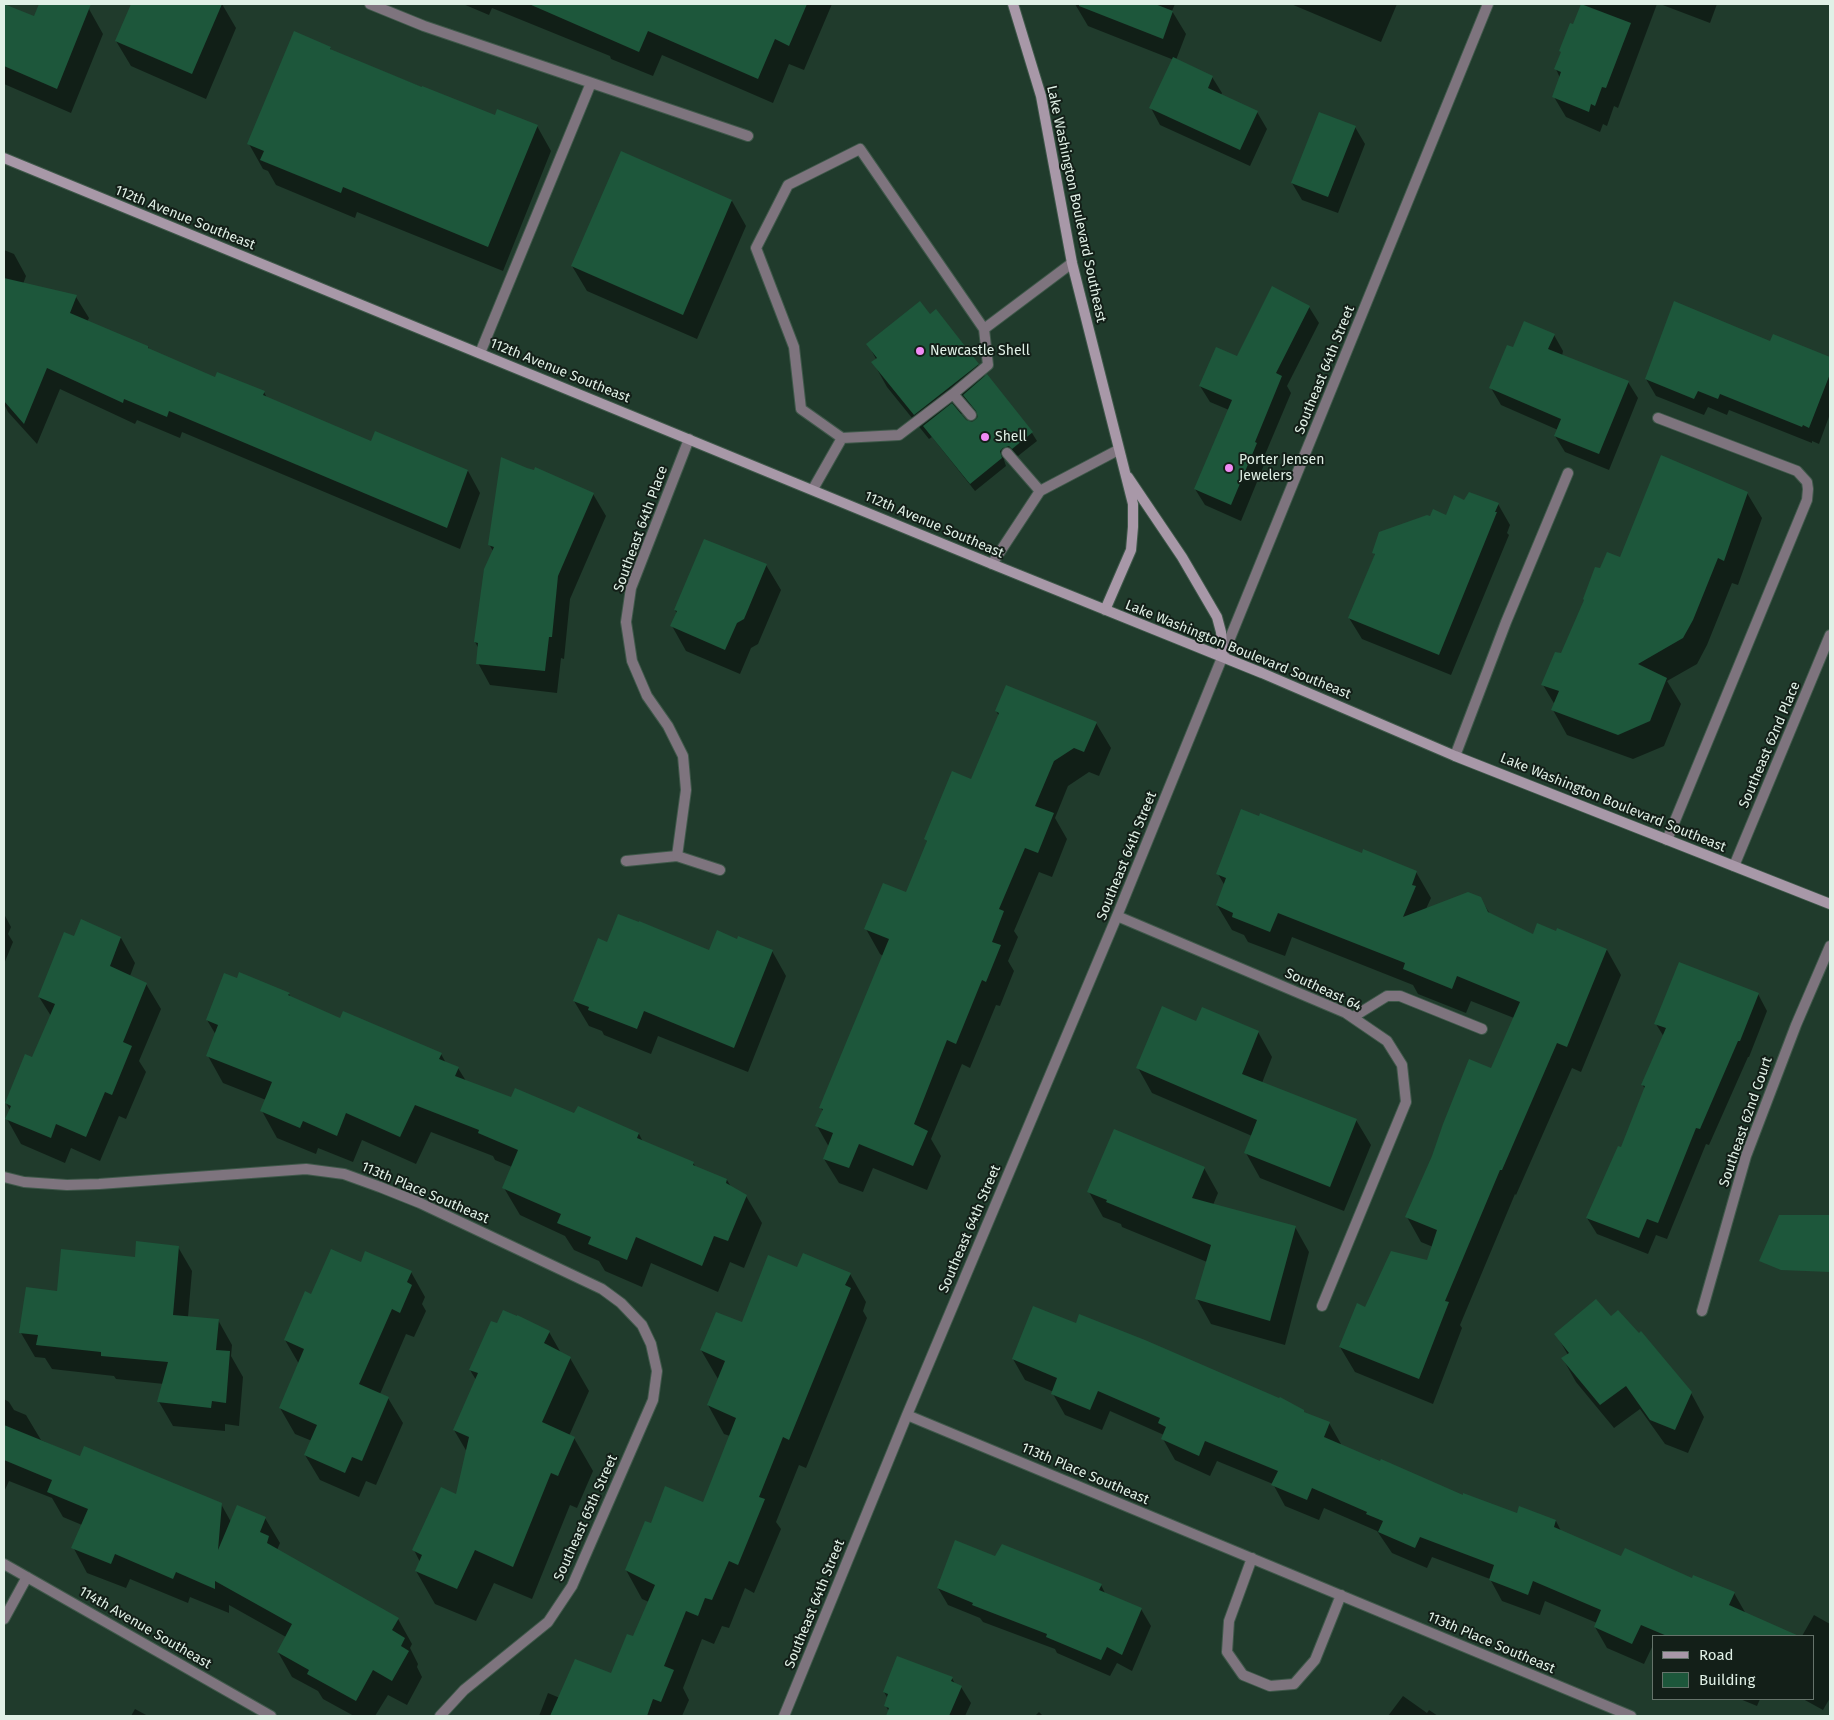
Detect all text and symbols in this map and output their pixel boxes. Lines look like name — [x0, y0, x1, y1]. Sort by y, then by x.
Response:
street label: Lake Washington Boulevard Southeast — [1043, 84, 1109, 324]
street label: 112th Avenue Southeast — [112, 182, 258, 254]
street label: Southeast 64th Street — [1291, 303, 1359, 437]
street label: 112th Avenue Southeast — [487, 335, 633, 407]
place label: Newcastle Shell — [930, 343, 1030, 359]
marker: Newcastle Shell — [914, 345, 926, 357]
place label: Shell — [995, 429, 1027, 445]
marker: Shell — [979, 431, 991, 443]
place label: Porter Jensen Jewelers — [1239, 452, 1324, 484]
marker: Porter Jensen Jewelers — [1223, 462, 1235, 474]
street label: Southeast 64th Place — [610, 464, 672, 594]
street label: 112th Avenue Southeast — [862, 488, 1006, 562]
street label: Lake Washington Boulevard Southeast — [1123, 597, 1353, 703]
street label: Southeast 62nd Place — [1736, 679, 1804, 811]
street label: Lake Washington Boulevard Southeast — [1498, 750, 1728, 856]
street label: Southeast 64th Street — [1093, 789, 1161, 923]
street label: Southeast 64 — [1282, 965, 1364, 1015]
street label: Southeast 62nd Court — [1716, 1055, 1776, 1189]
street label: 113th Place Southeast — [359, 1158, 491, 1228]
street label: Southeast 64th Street — [935, 1163, 1005, 1295]
street label: 113th Place Southeast — [1019, 1439, 1151, 1509]
street label: Southeast 65th Street — [551, 1452, 621, 1584]
street label: Southeast 64th Street — [781, 1537, 849, 1671]
street label: 114th Avenue Southeast — [76, 1583, 214, 1673]
street label: 113th Place Southeast — [1425, 1608, 1557, 1678]
legend — [1652, 1635, 1814, 1700]
text: Road — [1699, 1646, 1734, 1664]
text: Building — [1699, 1671, 1755, 1689]

